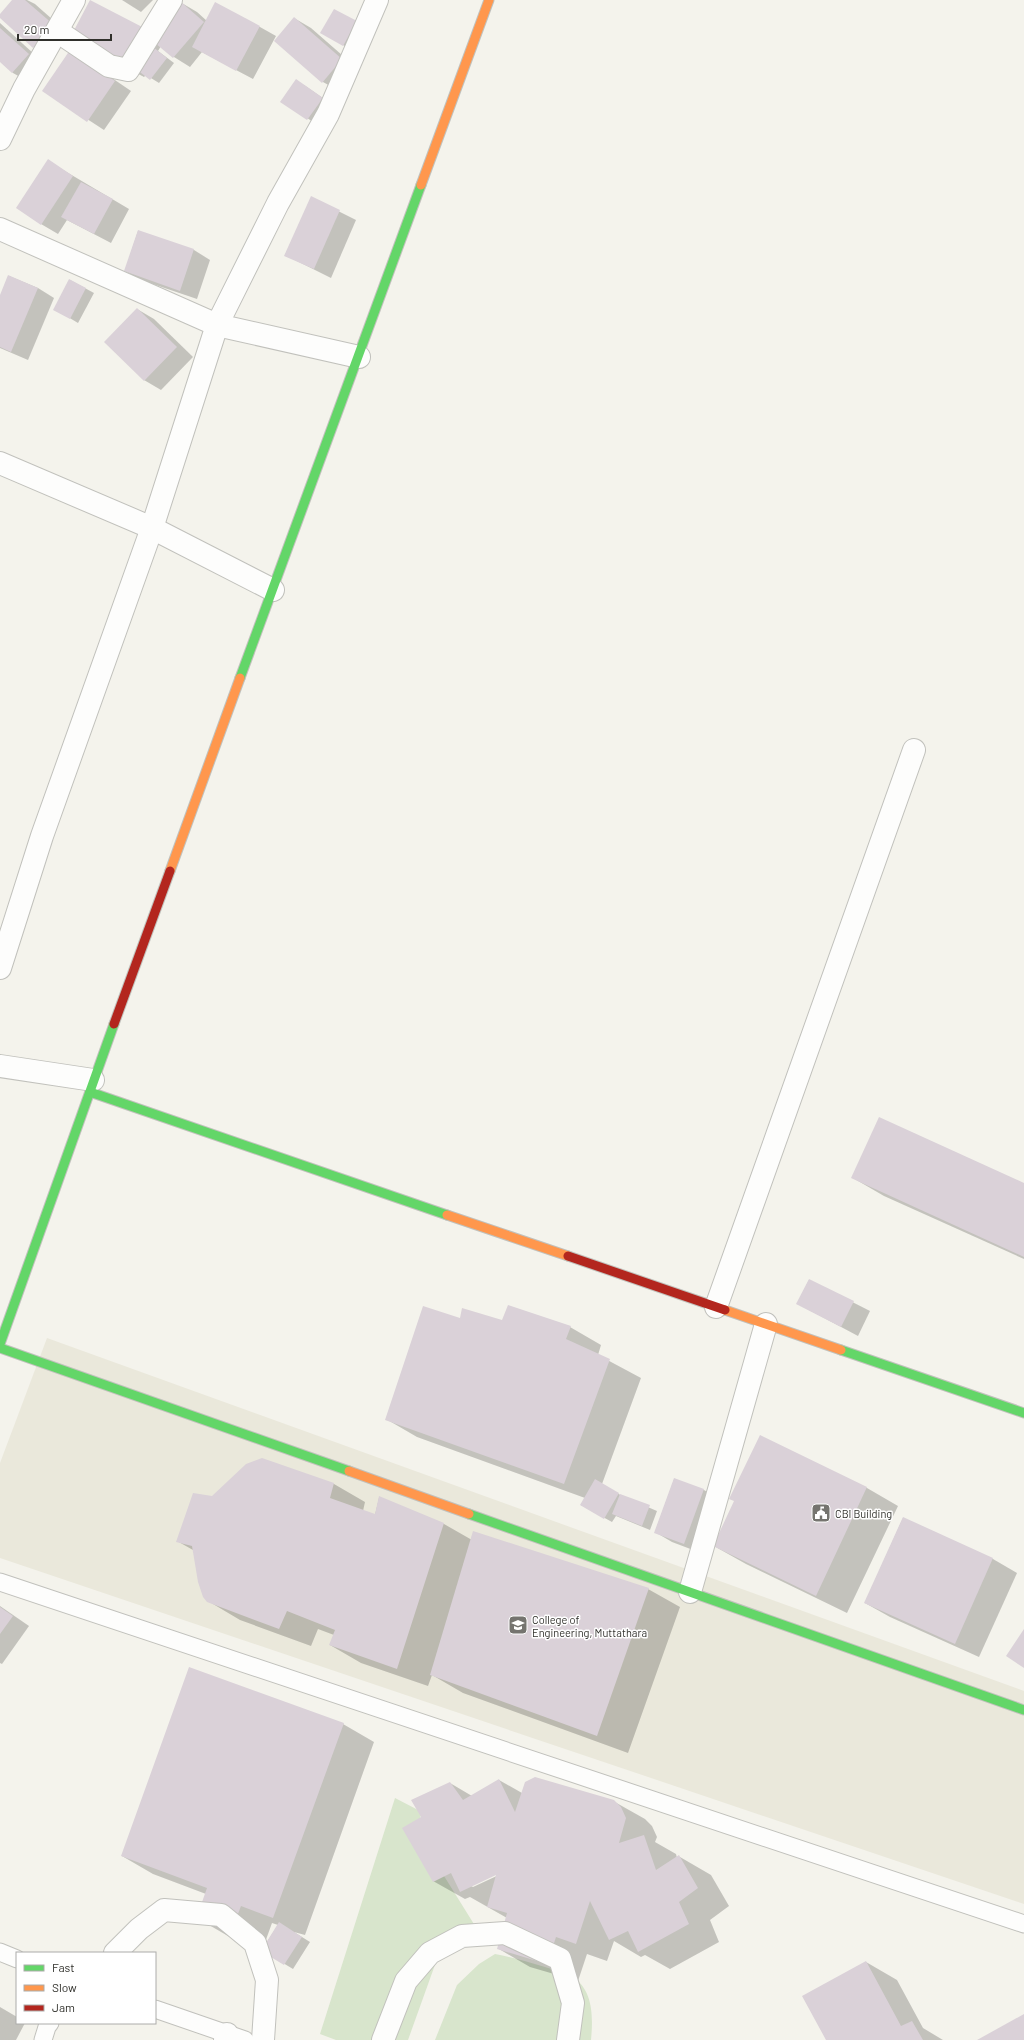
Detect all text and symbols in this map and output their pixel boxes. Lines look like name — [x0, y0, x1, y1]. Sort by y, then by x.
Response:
scale bar — [18, 16, 111, 42]
text: 20 m — [24, 22, 50, 36]
public building icon: CBI Building — [810, 1502, 832, 1524]
place label: CBI Building — [835, 1507, 892, 1520]
place label: College of Engineering, Muttathara — [532, 1613, 647, 1639]
school or university icon: College of Engineering, Muttathara — [507, 1614, 529, 1636]
legend — [16, 1952, 156, 2024]
text: Fast — [52, 1960, 75, 1974]
text: Slow — [52, 1980, 77, 1994]
text: Jam — [52, 2000, 75, 2014]

